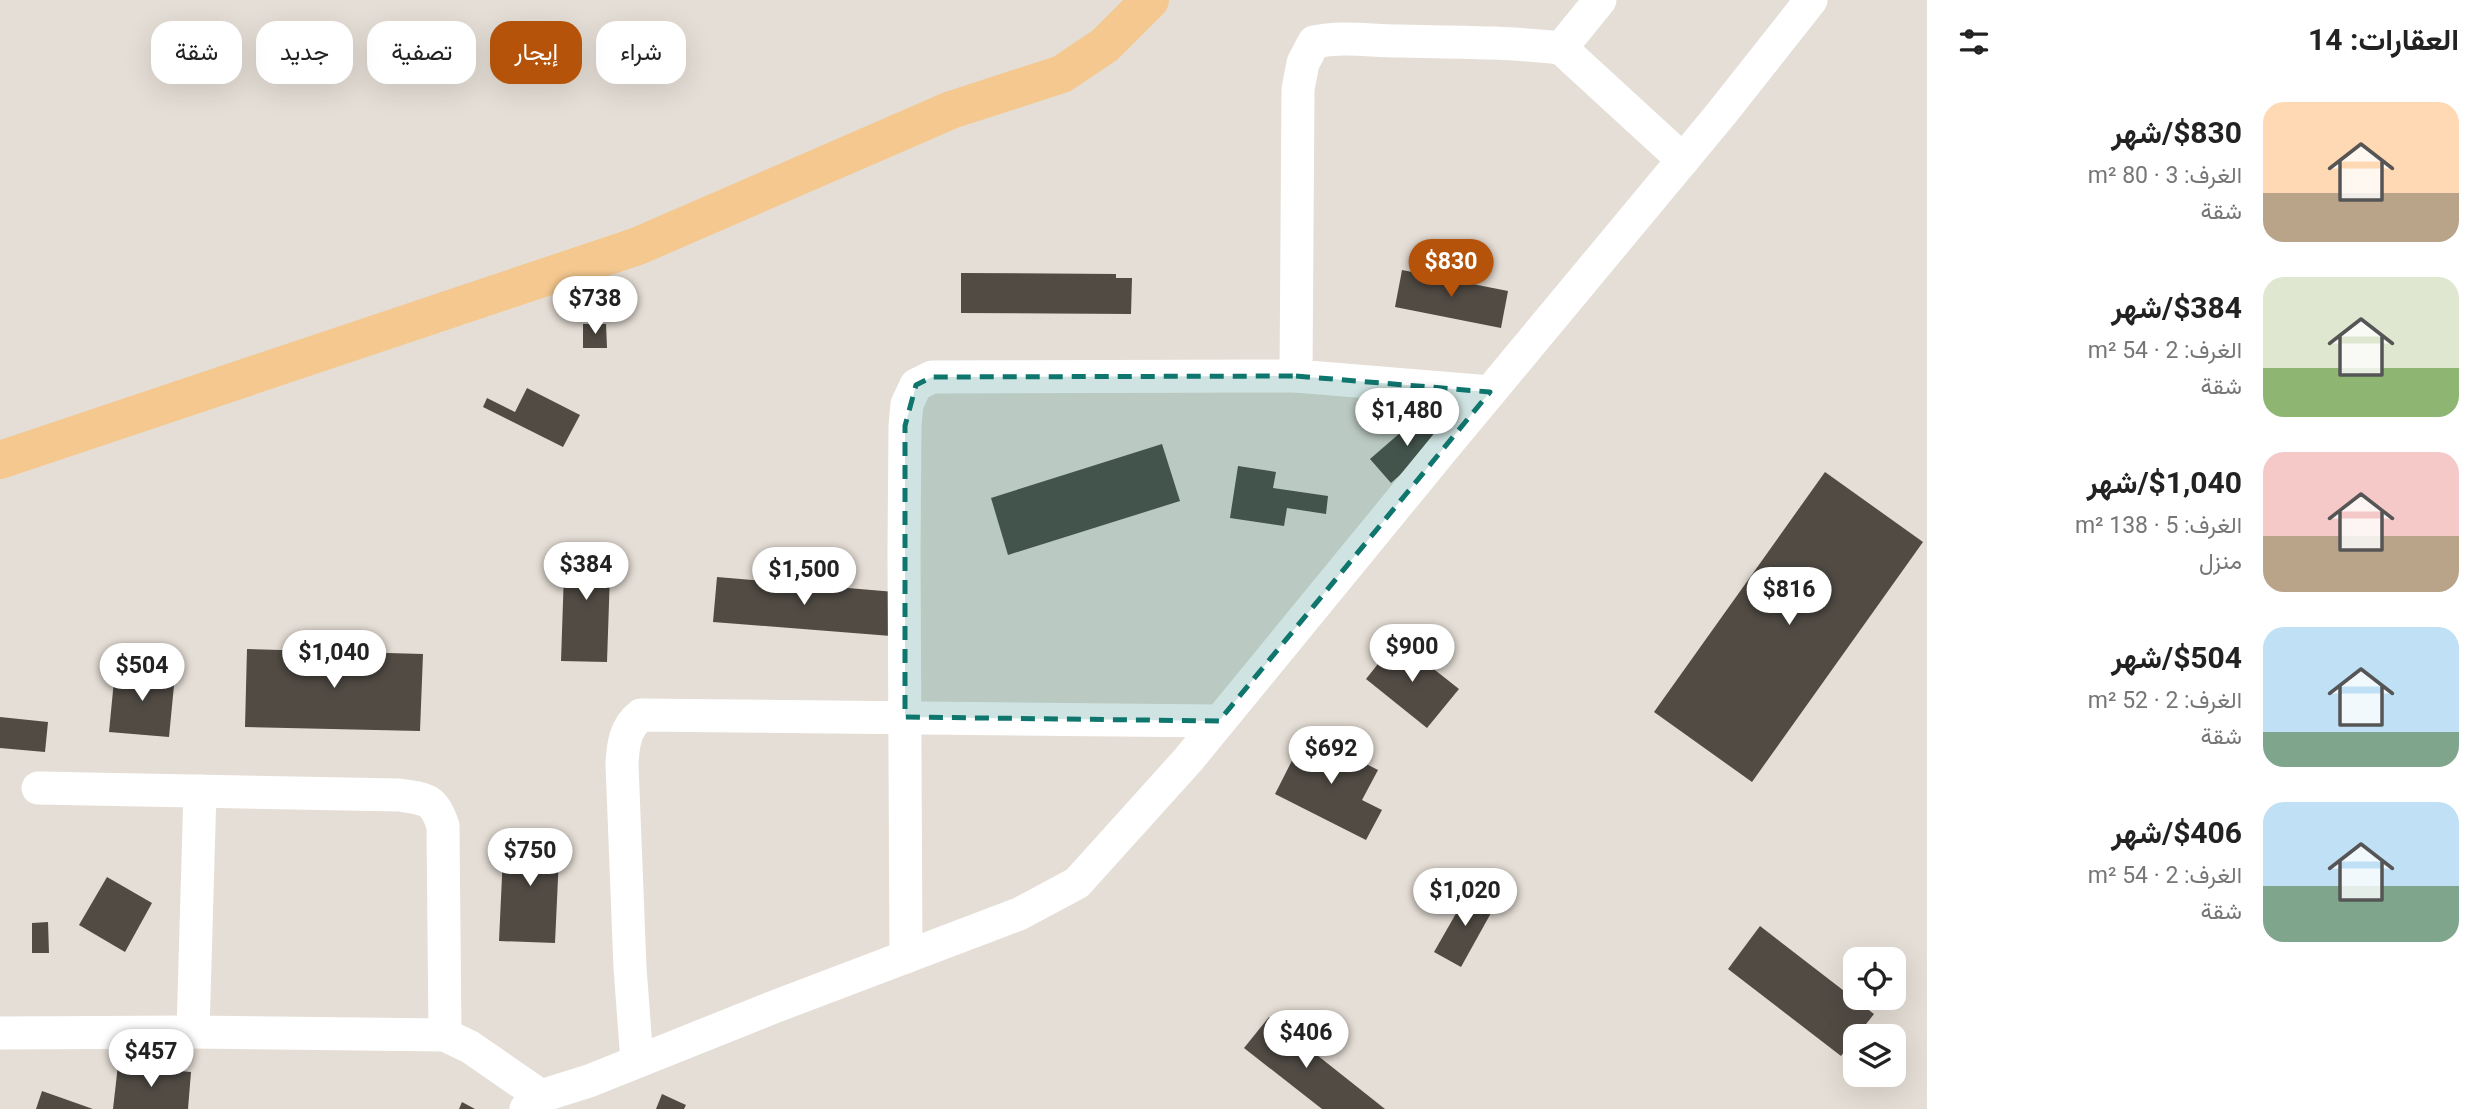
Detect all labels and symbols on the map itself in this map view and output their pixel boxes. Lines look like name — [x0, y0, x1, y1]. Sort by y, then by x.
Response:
pin: $830 — [1410, 240, 1492, 299]
pin: $738 — [554, 276, 636, 336]
pin: $1,480 — [1350, 388, 1464, 448]
pin: $384 — [545, 542, 627, 602]
pin: $1,500 — [747, 548, 861, 607]
pin: $816 — [1748, 568, 1830, 627]
pin: $900 — [1371, 624, 1453, 684]
pin: $1,040 — [277, 630, 391, 690]
pin: $504 — [101, 644, 183, 703]
pin: $692 — [1290, 726, 1372, 786]
pin: $750 — [489, 828, 571, 888]
pin: $1,020 — [1408, 869, 1522, 928]
pin: $406 — [1265, 1010, 1347, 1070]
pin: $457 — [110, 1030, 192, 1089]

